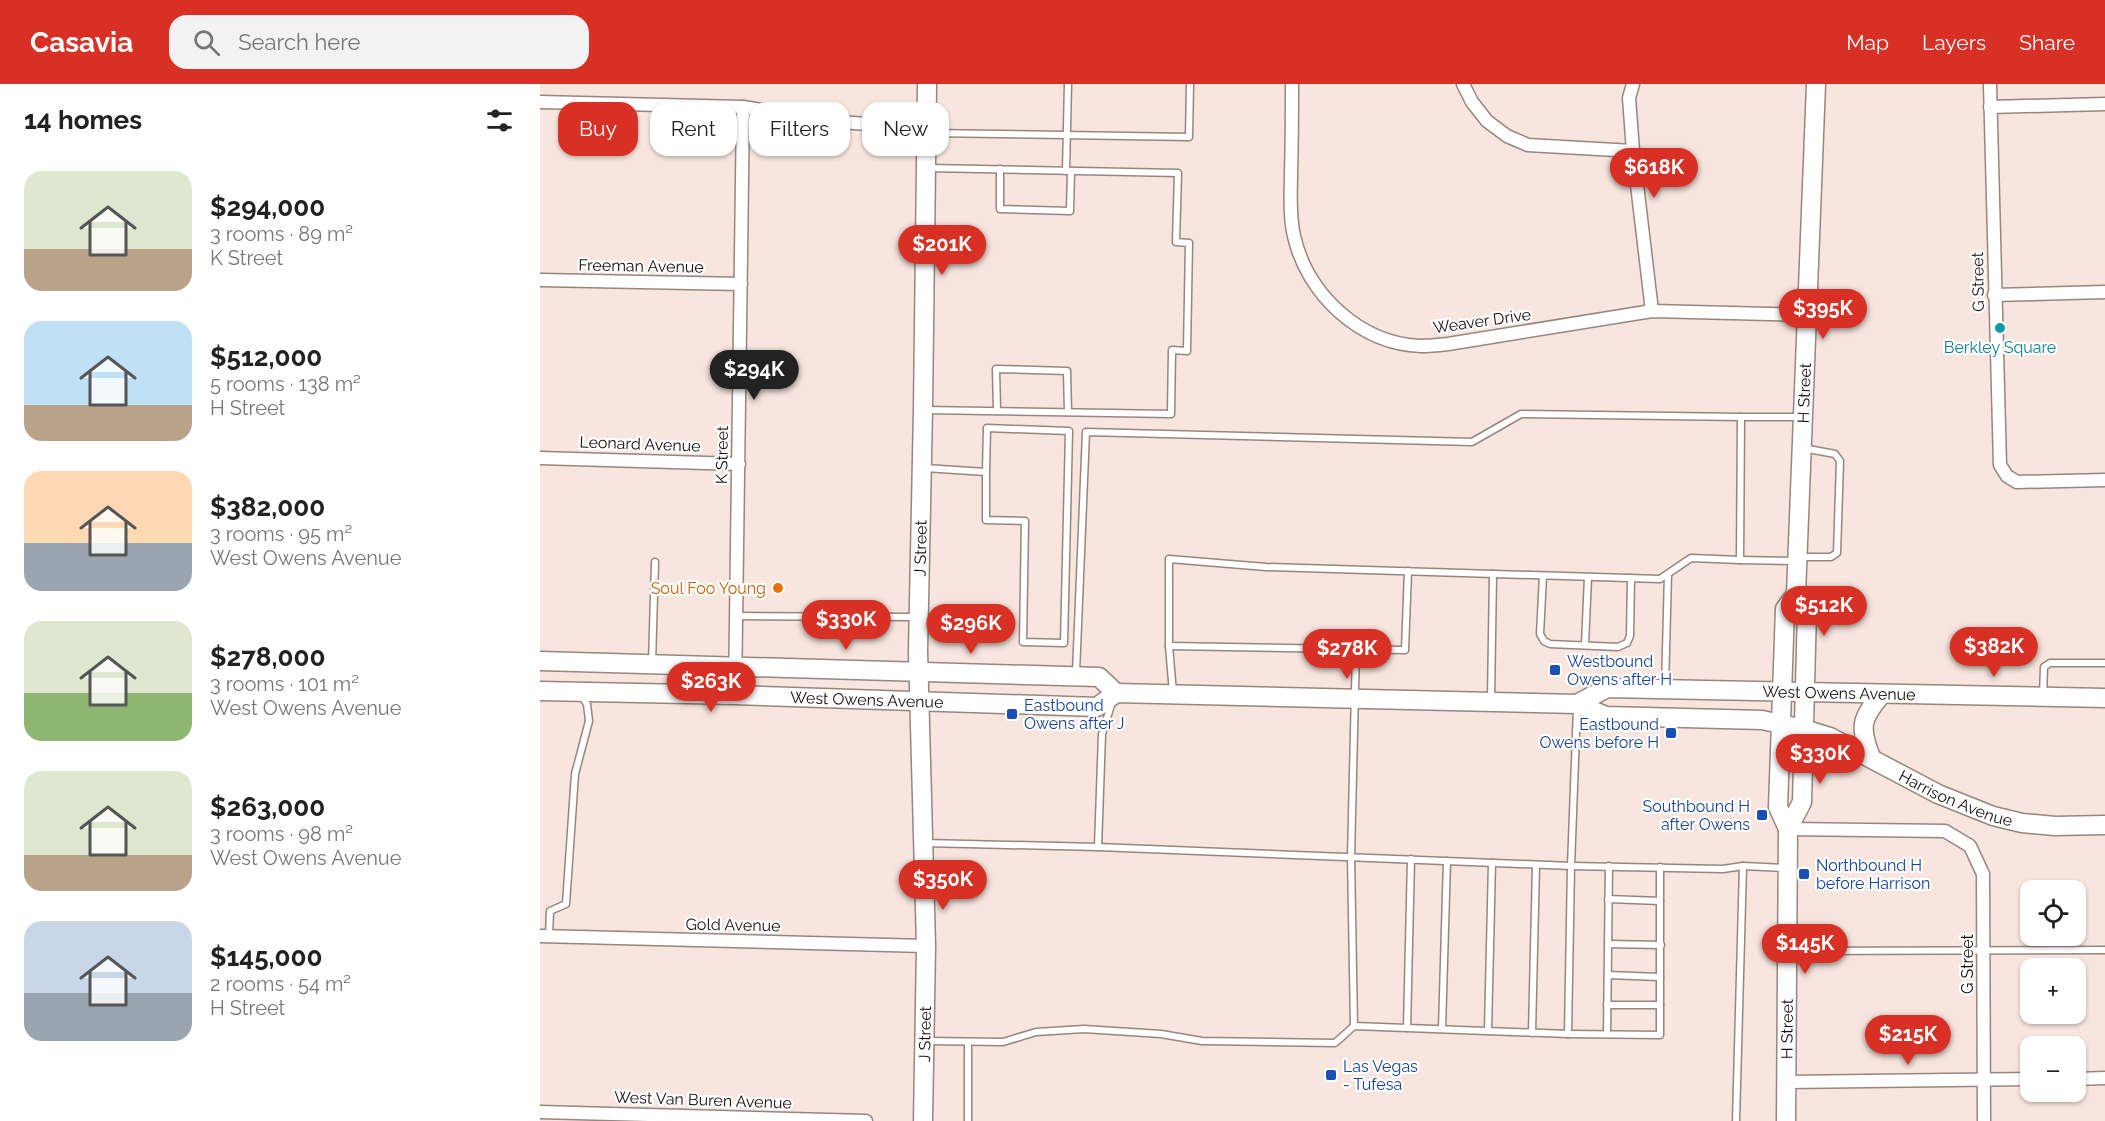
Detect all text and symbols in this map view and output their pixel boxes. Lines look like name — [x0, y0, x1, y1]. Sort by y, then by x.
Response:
search box — [169, 15, 589, 69]
text: Casavia — [30, 26, 133, 59]
icon: search — [190, 26, 223, 59]
text: Search here — [238, 29, 360, 55]
text: Map — [1846, 30, 1889, 55]
text: Layers — [1922, 30, 1986, 55]
text: Share — [2019, 30, 2075, 55]
chip: Buy — [558, 102, 638, 156]
chip: Rent — [650, 102, 737, 156]
chip: Filters — [749, 102, 850, 156]
chip: New — [862, 102, 949, 156]
icon: filters — [483, 104, 516, 137]
text: 14 homes — [24, 105, 142, 135]
pin: $618K — [1612, 148, 1696, 199]
text: $618K — [1624, 155, 1684, 179]
text: $294,000 — [210, 192, 325, 222]
icon: home — [72, 195, 144, 267]
text: 3 rooms · 89 m² — [210, 222, 353, 246]
pin: $201K — [900, 225, 984, 276]
text: $201K — [912, 232, 972, 256]
text: K Street — [210, 246, 283, 270]
street label: G Street — [1968, 251, 1988, 312]
street label: Freeman Avenue — [578, 255, 704, 277]
pin: $395K — [1781, 289, 1865, 340]
text: $395K — [1793, 296, 1853, 320]
street label: Weaver Drive — [1432, 305, 1532, 337]
marker: Berkley Square — [1993, 321, 2007, 335]
place label: Berkley Square — [1944, 338, 2056, 357]
text: $512,000 — [210, 342, 322, 372]
icon: home — [72, 345, 144, 417]
pin: $294K — [712, 350, 796, 401]
text: $294K — [724, 357, 784, 381]
street label: H Street — [1793, 362, 1815, 424]
text: 5 rooms · 138 m² — [210, 372, 361, 396]
text: H Street — [210, 396, 285, 420]
street label: K Street — [712, 425, 732, 484]
street label: Leonard Avenue — [579, 432, 701, 456]
text: $382,000 — [210, 492, 325, 522]
icon: home — [72, 495, 144, 567]
street label: J Street — [910, 519, 930, 576]
text: 3 rooms · 95 m² — [210, 522, 352, 546]
text: West Owens Avenue — [210, 546, 401, 570]
place label: Soul Foo Young — [651, 579, 766, 598]
marker: Soul Foo Young — [771, 581, 785, 595]
pin: $512K — [1782, 586, 1866, 637]
text: $512K — [1795, 593, 1853, 617]
pin: $330K — [804, 600, 888, 651]
pin: $296K — [929, 604, 1013, 655]
text: $330K — [816, 607, 876, 631]
text: $296K — [940, 611, 1002, 635]
pin: $382K — [1952, 627, 2036, 678]
pin: $278K — [1305, 629, 1389, 680]
text: $382K — [1964, 634, 2024, 658]
text: $278K — [1317, 636, 1377, 660]
text: $278,000 — [210, 642, 325, 672]
icon: home — [72, 645, 144, 717]
place label: Westbound Owens after H — [1567, 652, 1672, 689]
pin: $263K — [669, 662, 753, 713]
marker: Westbound Owens after H — [1548, 663, 1562, 677]
text: $263K — [681, 669, 741, 693]
text: 3 rooms · 101 m² — [210, 672, 359, 696]
street label: West Owens Avenue — [1762, 682, 1916, 704]
street label: West Owens Avenue — [790, 687, 944, 711]
text: West Owens Avenue — [210, 696, 401, 720]
place label: Eastbound Owens after J — [1024, 696, 1124, 733]
marker: Eastbound Owens after J — [1005, 707, 1019, 721]
place label: Eastbound Owens before H — [1539, 715, 1659, 752]
marker: Eastbound Owens before H — [1664, 726, 1678, 740]
pin: $330K — [1778, 734, 1862, 785]
text: $330K — [1790, 741, 1850, 765]
street label: Harrison Avenue — [1896, 766, 2015, 830]
text: $263,000 — [210, 792, 325, 822]
icon: home — [72, 795, 144, 867]
place label: Southbound H after Owens — [1643, 797, 1750, 834]
marker: Southbound H after Owens — [1755, 808, 1769, 822]
text: 3 rooms · 98 m² — [210, 822, 353, 846]
text: West Owens Avenue — [210, 846, 401, 870]
place label: Northbound H before Harrison — [1816, 856, 1930, 893]
pin: $350K — [901, 860, 985, 911]
text: $350K — [913, 867, 973, 891]
marker: Northbound H before Harrison — [1797, 867, 1811, 881]
map controls — [2020, 880, 2086, 1102]
button: locate — [2020, 880, 2086, 946]
street label: Gold Avenue — [685, 915, 781, 935]
pin: $145K — [1763, 924, 1847, 975]
text: $145K — [1776, 931, 1834, 955]
street label: G Street — [1958, 933, 1977, 994]
text: $145,000 — [210, 942, 323, 972]
icon: home — [72, 945, 144, 1017]
button: + — [2020, 958, 2086, 1024]
text: 2 rooms · 54 m² — [210, 972, 351, 996]
text: H Street — [210, 996, 285, 1020]
street label: H Street — [1777, 998, 1796, 1059]
street label: J Street — [915, 1005, 934, 1062]
pin: $215K — [1866, 1015, 1950, 1066]
text: $215K — [1879, 1022, 1937, 1046]
button: − — [2020, 1036, 2086, 1102]
place label: Las Vegas - Tufesa — [1343, 1057, 1418, 1094]
marker: Las Vegas - Tufesa — [1324, 1068, 1338, 1082]
street label: West Van Buren Avenue — [614, 1087, 792, 1113]

